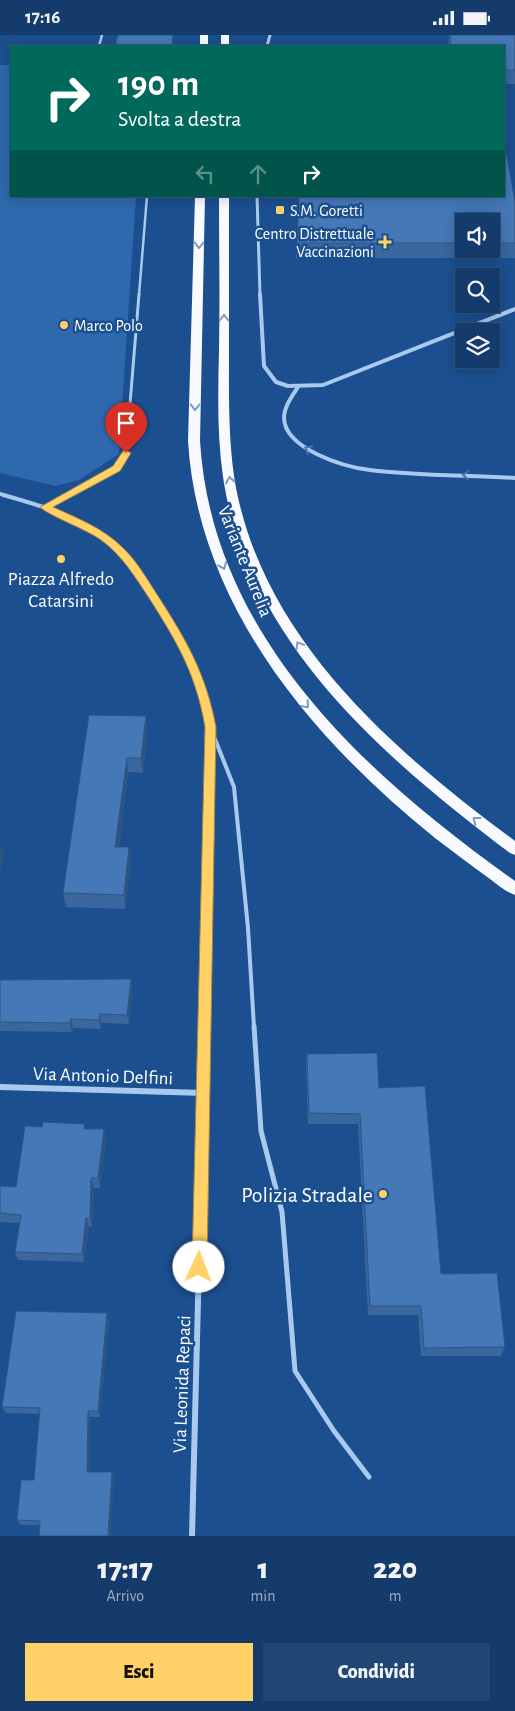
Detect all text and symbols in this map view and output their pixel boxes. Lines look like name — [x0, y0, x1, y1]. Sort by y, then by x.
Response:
text: 17:16 — [25, 8, 60, 27]
icon: right — [35, 65, 100, 130]
text: 190 m — [118, 67, 199, 102]
text: Svolta a destra — [118, 108, 242, 130]
icon: left — [191, 160, 219, 188]
icon: ahead — [244, 160, 272, 188]
icon: right — [297, 160, 325, 188]
place label: S.M. Goretti — [290, 203, 363, 219]
marker: S.M. Goretti — [274, 204, 286, 216]
map controls — [455, 213, 500, 368]
button: sound — [455, 213, 500, 258]
place label: Centro Distrettuale Vaccinazioni — [255, 226, 374, 260]
marker: Centro Distrettuale Vaccinazioni — [378, 235, 392, 249]
one-way arrow — [193, 241, 204, 249]
button: search — [455, 268, 500, 313]
one-way arrow — [219, 313, 229, 321]
place label: Marco Polo — [74, 318, 143, 334]
marker: Marco Polo — [58, 319, 70, 331]
button: layers — [455, 323, 500, 368]
pin — [105, 402, 147, 453]
one-way arrow — [189, 404, 200, 412]
icon: arrive — [112, 409, 140, 437]
one-way arrow — [304, 445, 313, 455]
one-way arrow — [462, 470, 470, 481]
one-way arrow — [225, 475, 235, 484]
street label: Variante Aurelia — [214, 503, 276, 620]
marker: Piazza Alfredo Catarsini — [55, 553, 67, 565]
one-way arrow — [217, 561, 227, 570]
place label: Piazza Alfredo Catarsini — [8, 570, 114, 611]
one-way arrow — [295, 641, 305, 650]
one-way arrow — [300, 699, 309, 708]
one-way arrow — [472, 817, 481, 826]
street label: Via Antonio Delfini — [33, 1065, 173, 1088]
place label: Polizia Stradale — [241, 1184, 373, 1206]
marker: Polizia Stradale — [377, 1188, 389, 1200]
position arrow — [172, 1240, 224, 1292]
street label: Via Leonida Repaci — [171, 1315, 194, 1453]
text: 17:17 — [98, 1554, 153, 1584]
text: 1 — [257, 1554, 269, 1584]
text: 220 — [373, 1554, 417, 1584]
text: Arrivo — [106, 1588, 144, 1604]
text: min — [251, 1588, 275, 1604]
text: m — [389, 1588, 402, 1604]
button: Esci — [25, 1643, 253, 1701]
button: Condividi — [263, 1643, 490, 1701]

